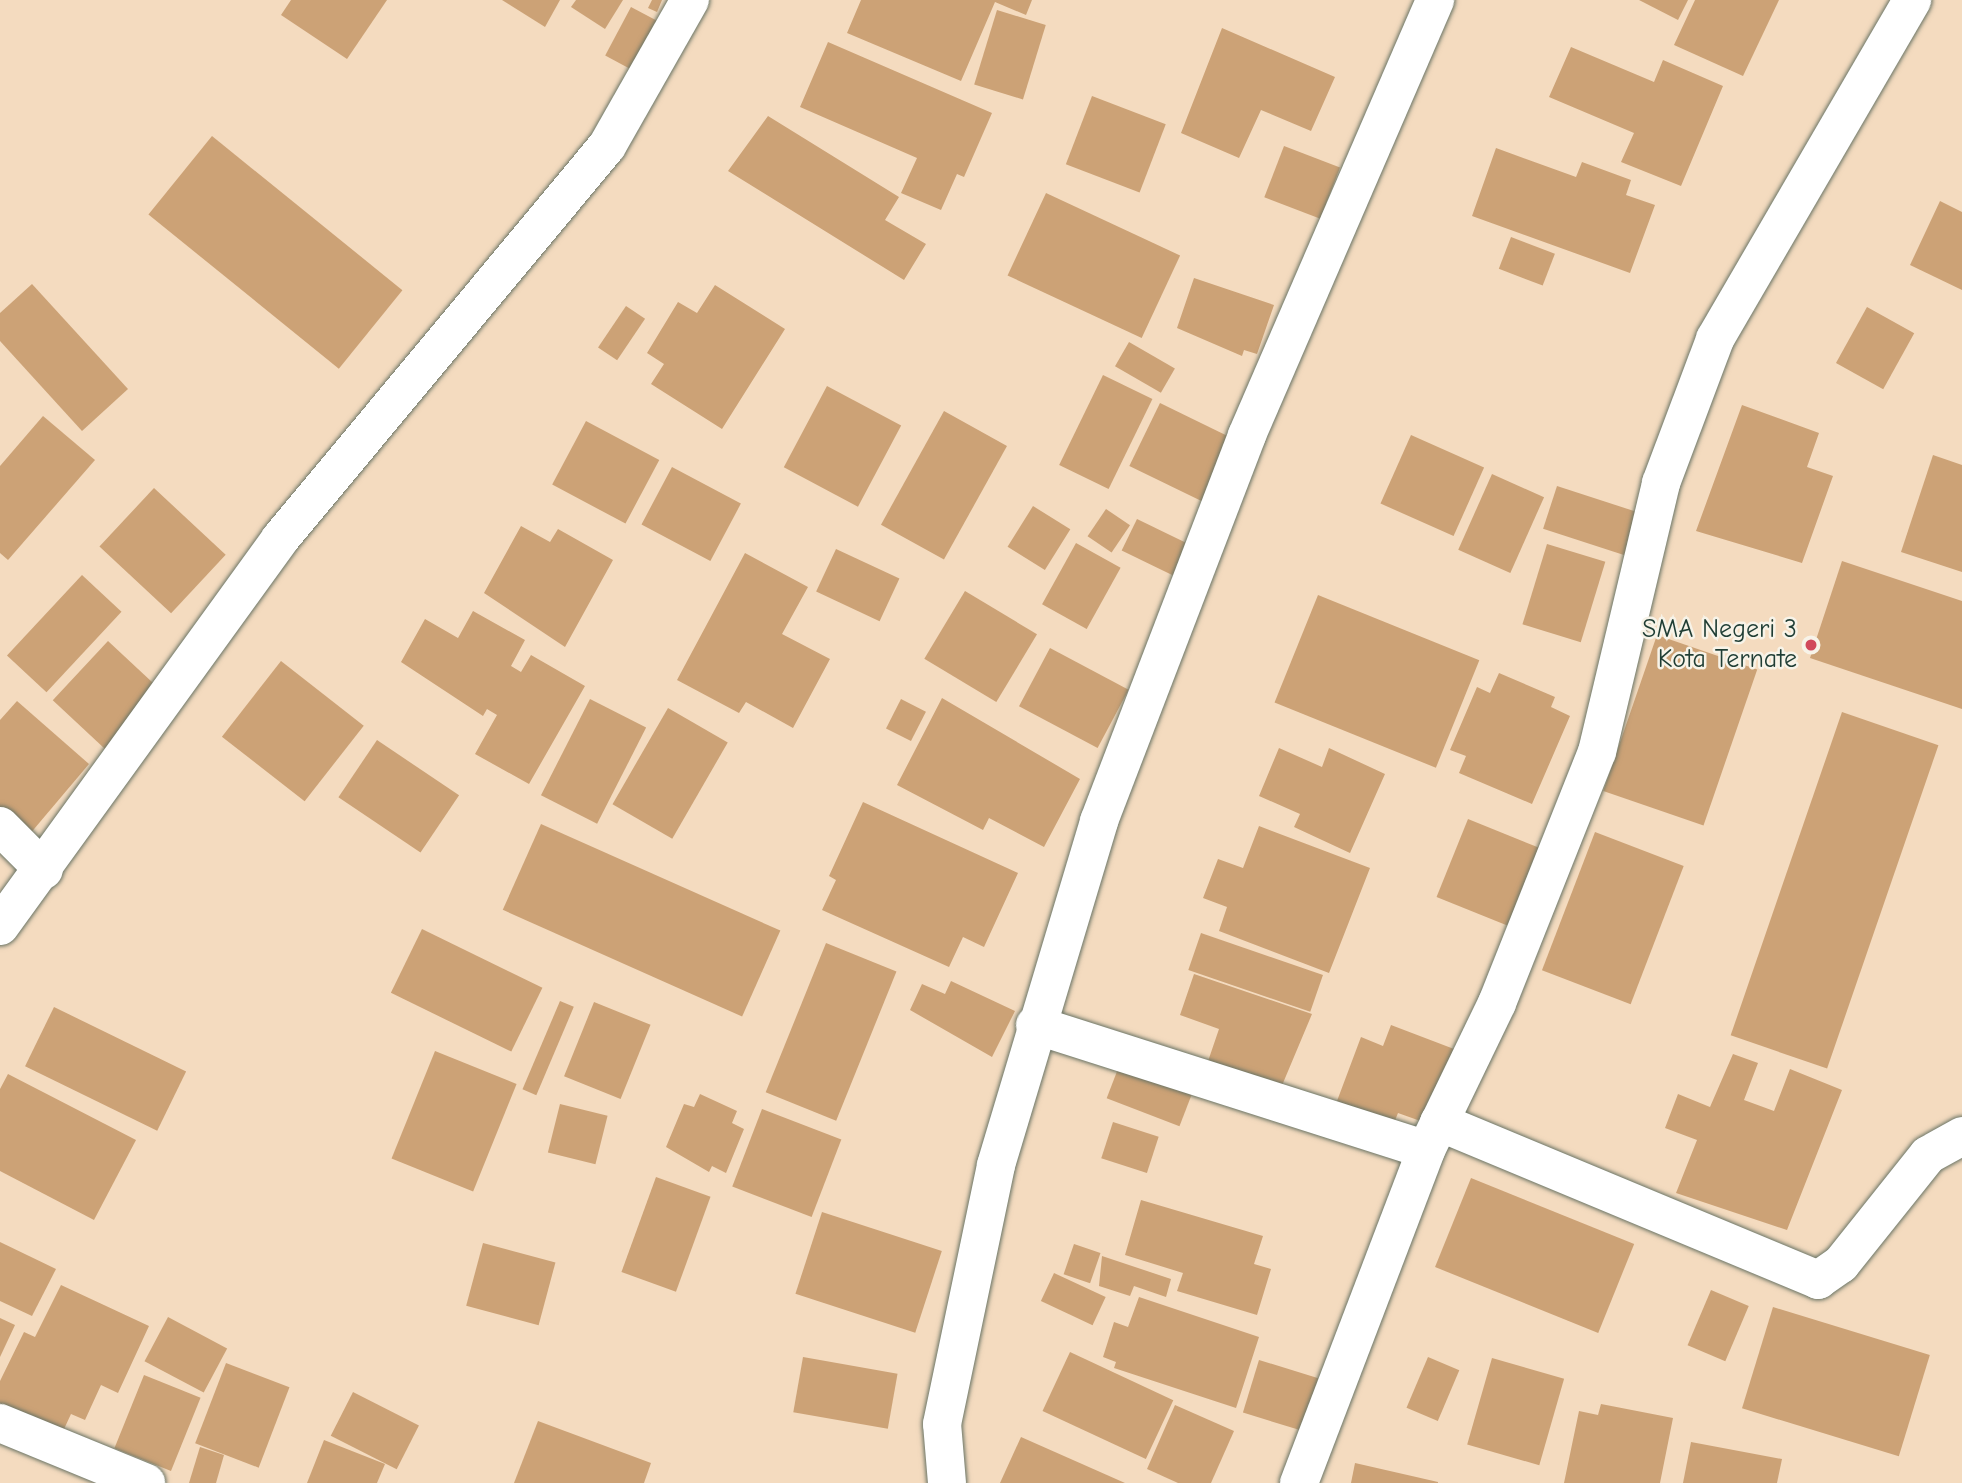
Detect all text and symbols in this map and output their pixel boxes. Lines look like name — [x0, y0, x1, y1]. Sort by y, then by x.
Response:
place label: SMA Negeri 3 Kota Ternate — [1642, 614, 1797, 676]
marker: SMA Negeri 3 Kota Ternate — [1803, 637, 1819, 653]

